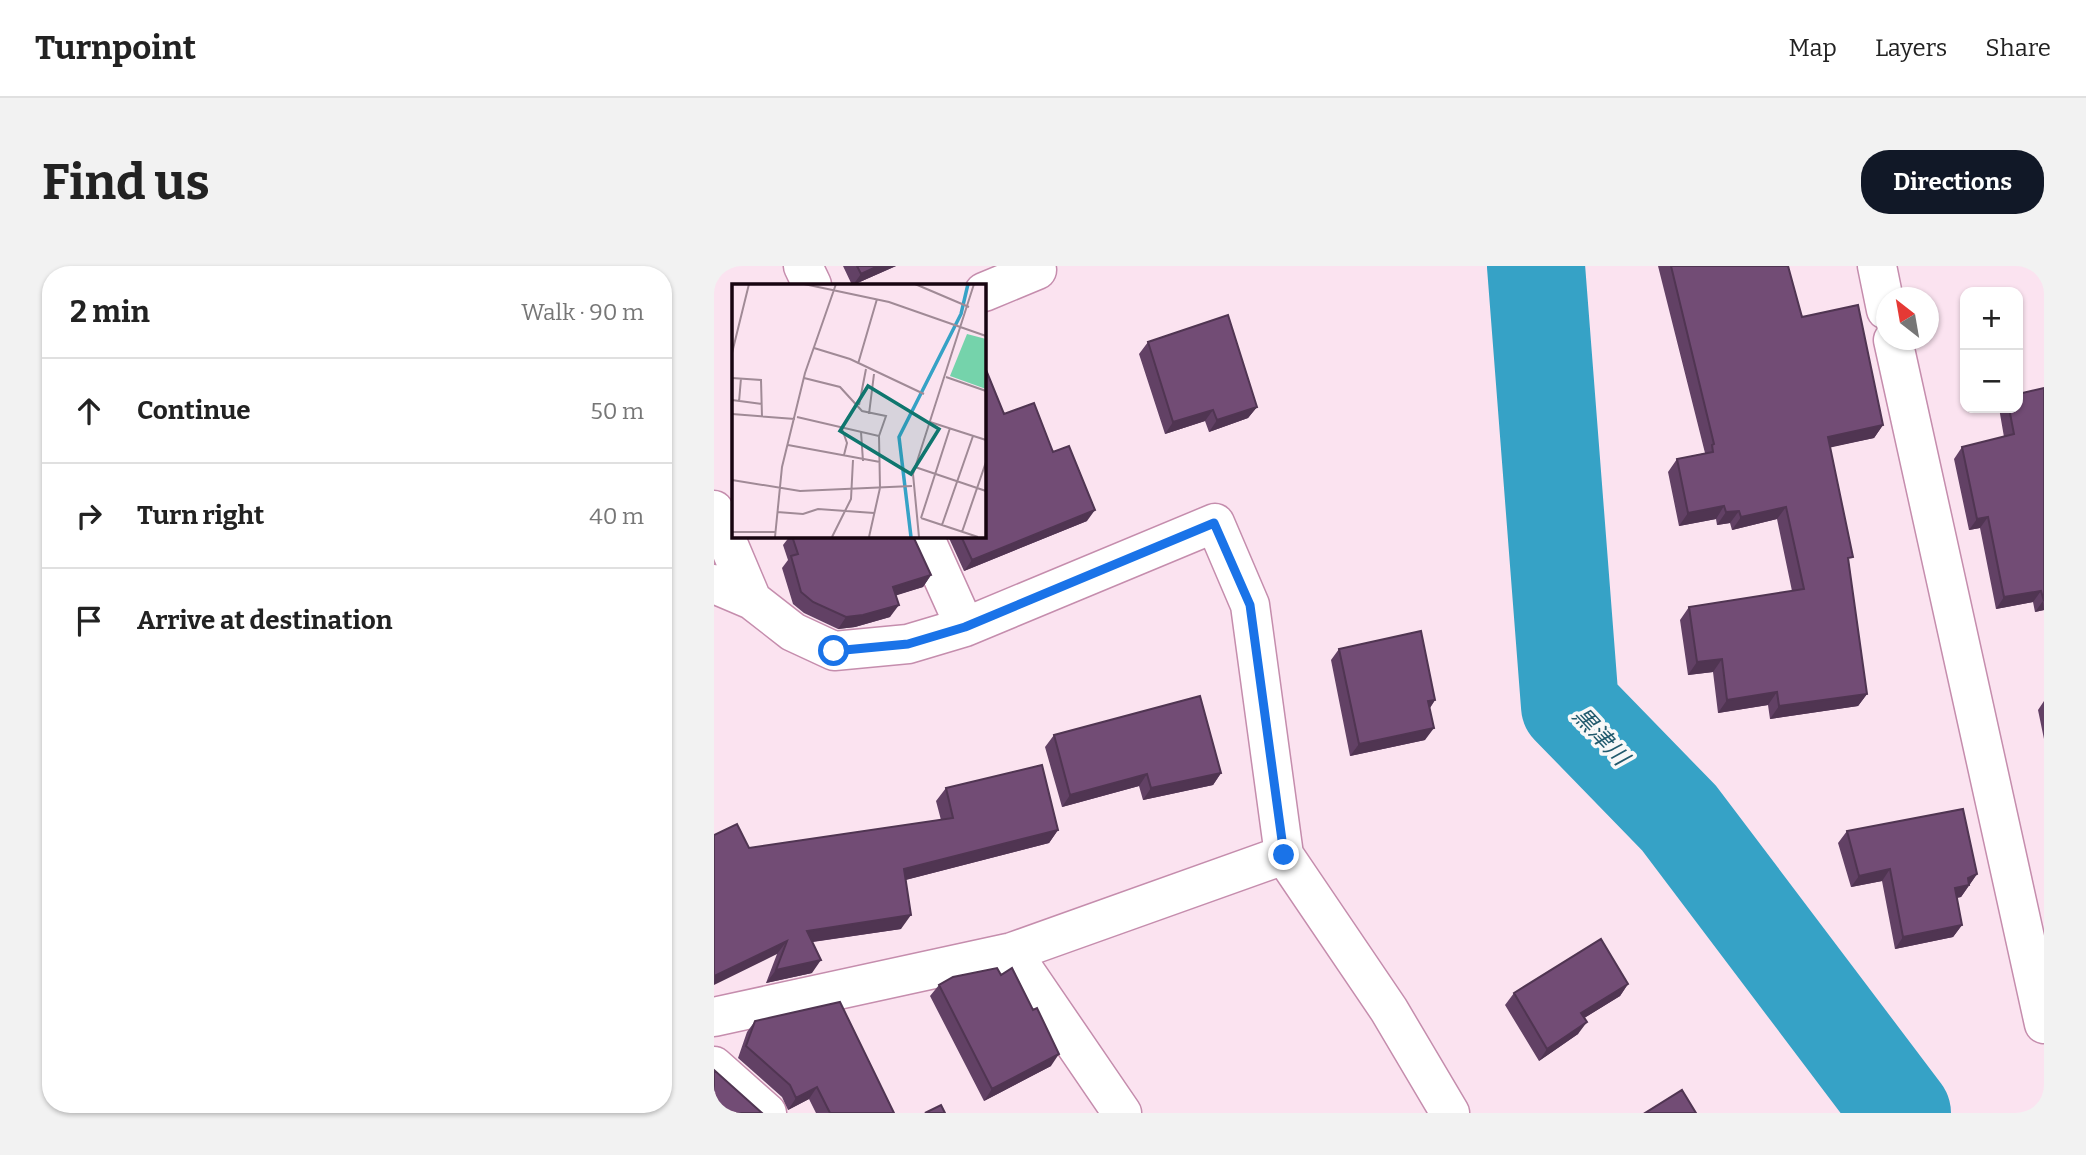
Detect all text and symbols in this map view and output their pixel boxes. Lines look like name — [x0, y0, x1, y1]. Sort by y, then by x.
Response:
text: Turnpoint — [35, 28, 196, 68]
text: Map — [1789, 34, 1837, 62]
text: Layers — [1875, 34, 1947, 62]
text: Share — [1985, 34, 2051, 62]
button: Directions — [1861, 150, 2044, 214]
text: Find us — [42, 153, 210, 212]
inset map — [732, 284, 985, 537]
north arrow — [1876, 287, 1939, 350]
map controls — [1960, 287, 2023, 413]
button: + — [1960, 287, 2023, 350]
text: 2 min — [70, 294, 150, 330]
text: Walk · 90 m — [521, 298, 644, 326]
button: − — [1960, 350, 2023, 413]
icon: ahead — [70, 392, 108, 430]
text: Continue — [137, 395, 251, 426]
text: 50 m — [590, 397, 644, 425]
icon: right — [70, 497, 108, 535]
text: Turn right — [137, 500, 264, 531]
text: 40 m — [589, 502, 644, 530]
icon: arrive — [70, 602, 108, 640]
text: Arrive at destination — [137, 605, 392, 636]
route start — [818, 635, 849, 666]
water label: 黒津川 — [1567, 701, 1637, 773]
route end — [1268, 839, 1299, 870]

